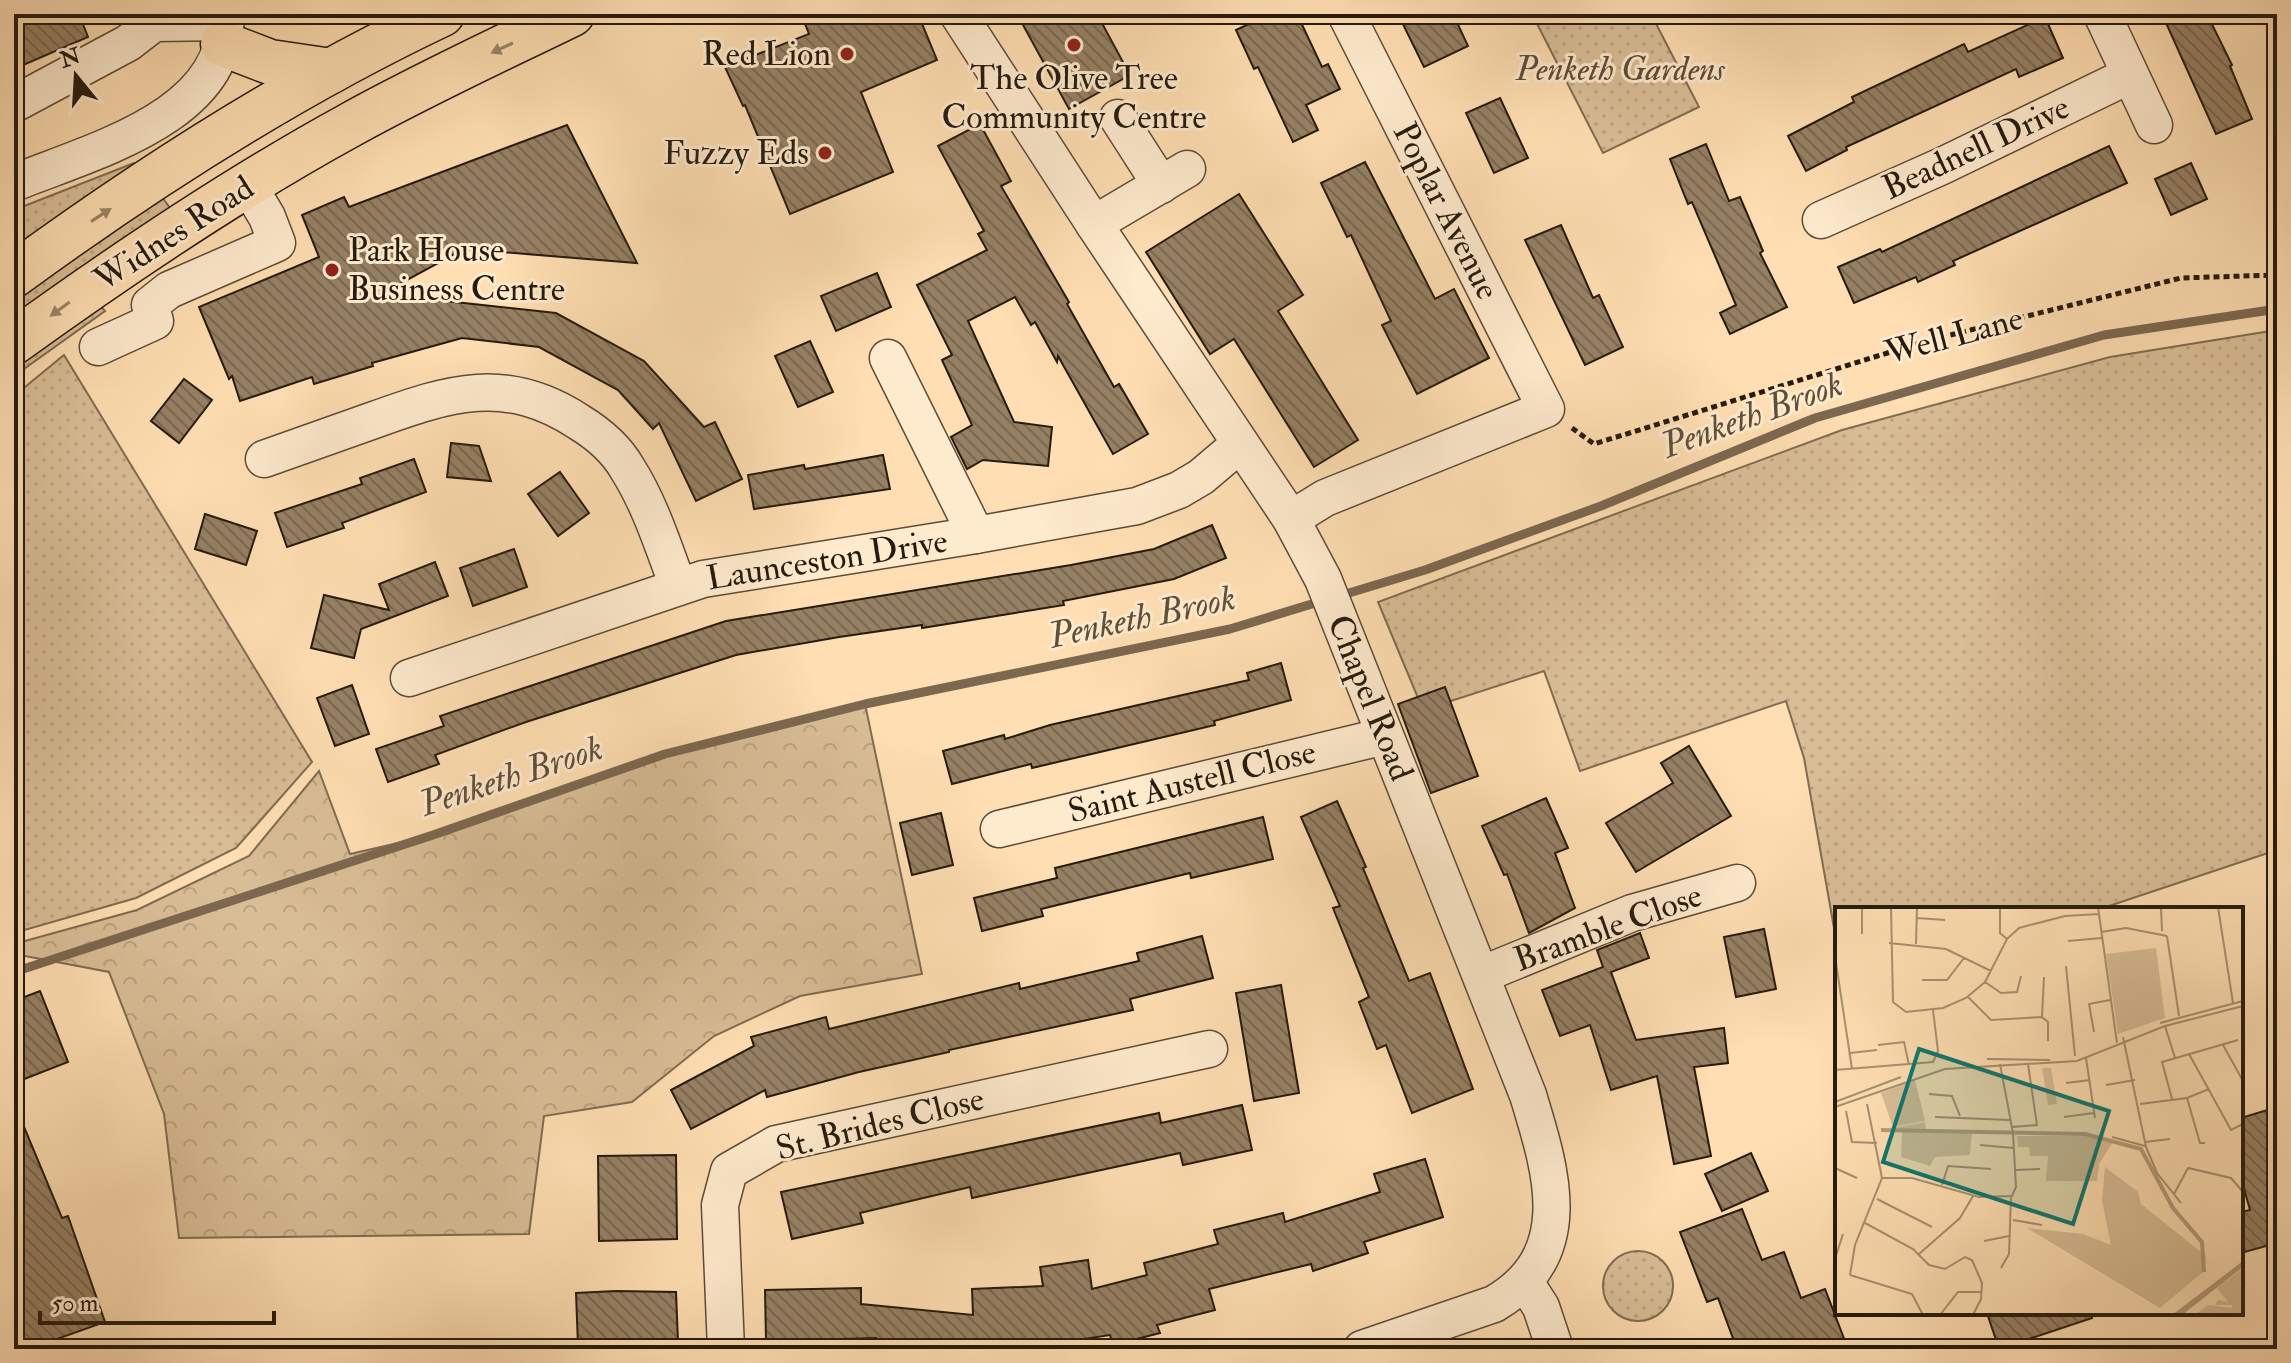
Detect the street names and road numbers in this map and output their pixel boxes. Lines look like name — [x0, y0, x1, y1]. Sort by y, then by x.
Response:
street label: Beadnell Drive — [1876, 86, 2076, 210]
street label: Poplar Avenue — [1383, 115, 1509, 307]
street label: Widnes Road — [85, 166, 262, 302]
street label: Well Lane — [1880, 297, 2028, 375]
street label: Launceston Drive — [704, 520, 950, 600]
street label: Chapel Road — [1317, 609, 1423, 787]
street label: Saint Austell Close — [1064, 730, 1320, 834]
street label: Bramble Close — [1508, 874, 1708, 982]
street label: St. Brides Close — [772, 1077, 988, 1171]

